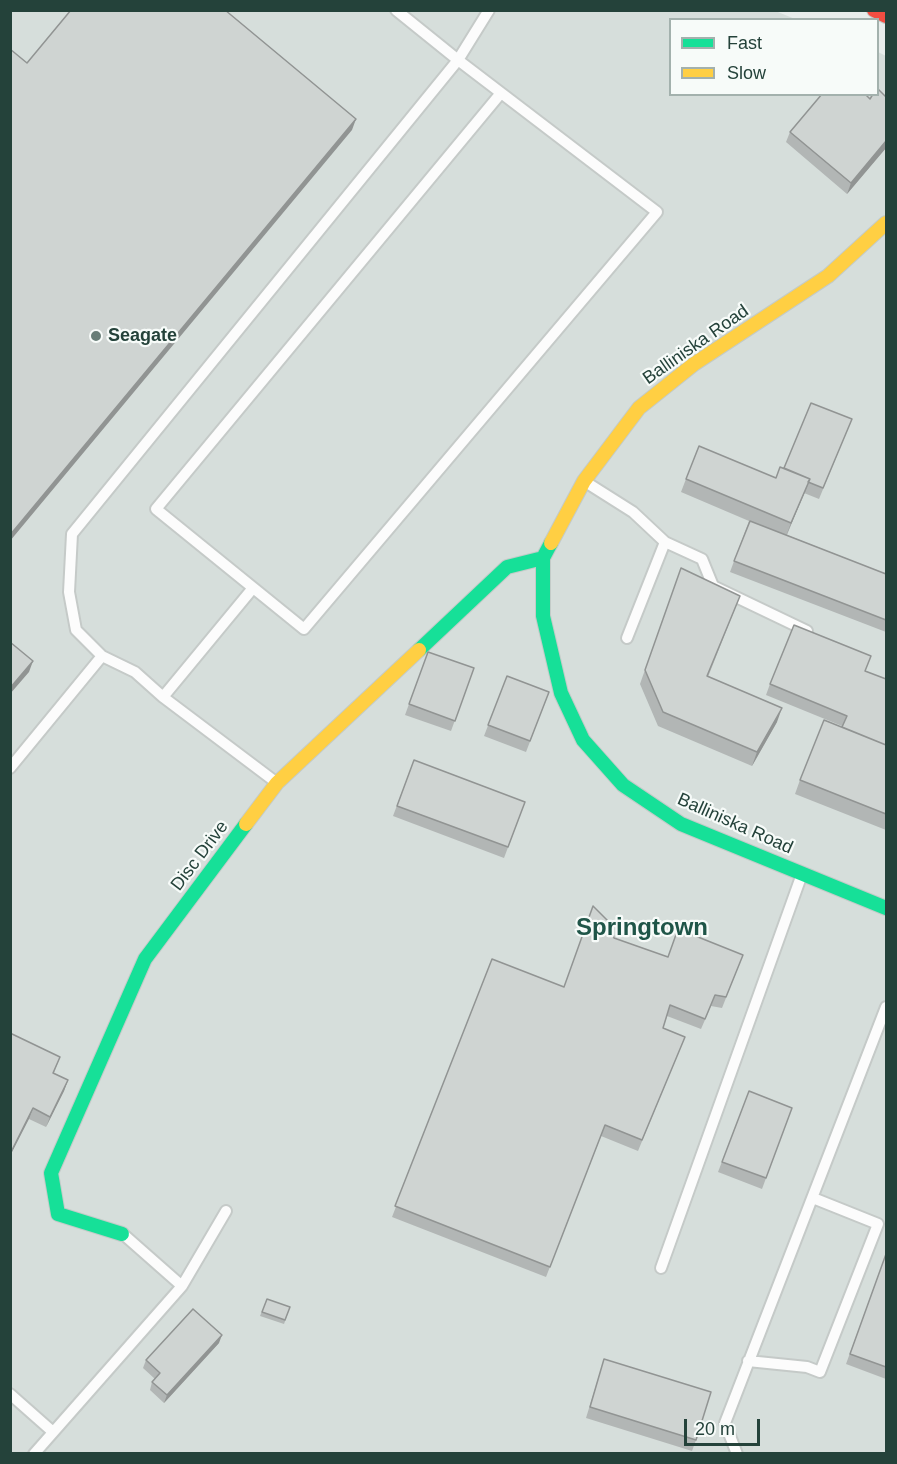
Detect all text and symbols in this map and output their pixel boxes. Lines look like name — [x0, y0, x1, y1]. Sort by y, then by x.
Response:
legend — [669, 18, 879, 96]
text: Fast — [727, 33, 762, 53]
text: Slow — [727, 63, 766, 83]
street label: Balliniska Road — [639, 301, 753, 389]
place label: Seagate — [108, 325, 177, 347]
marker: Seagate — [89, 329, 103, 343]
street label: Balliniska Road — [674, 789, 796, 859]
street label: Disc Drive — [167, 817, 233, 895]
district label: Springtown — [576, 914, 708, 942]
scale bar — [687, 1407, 764, 1445]
text: 20 m — [695, 1419, 735, 1439]

